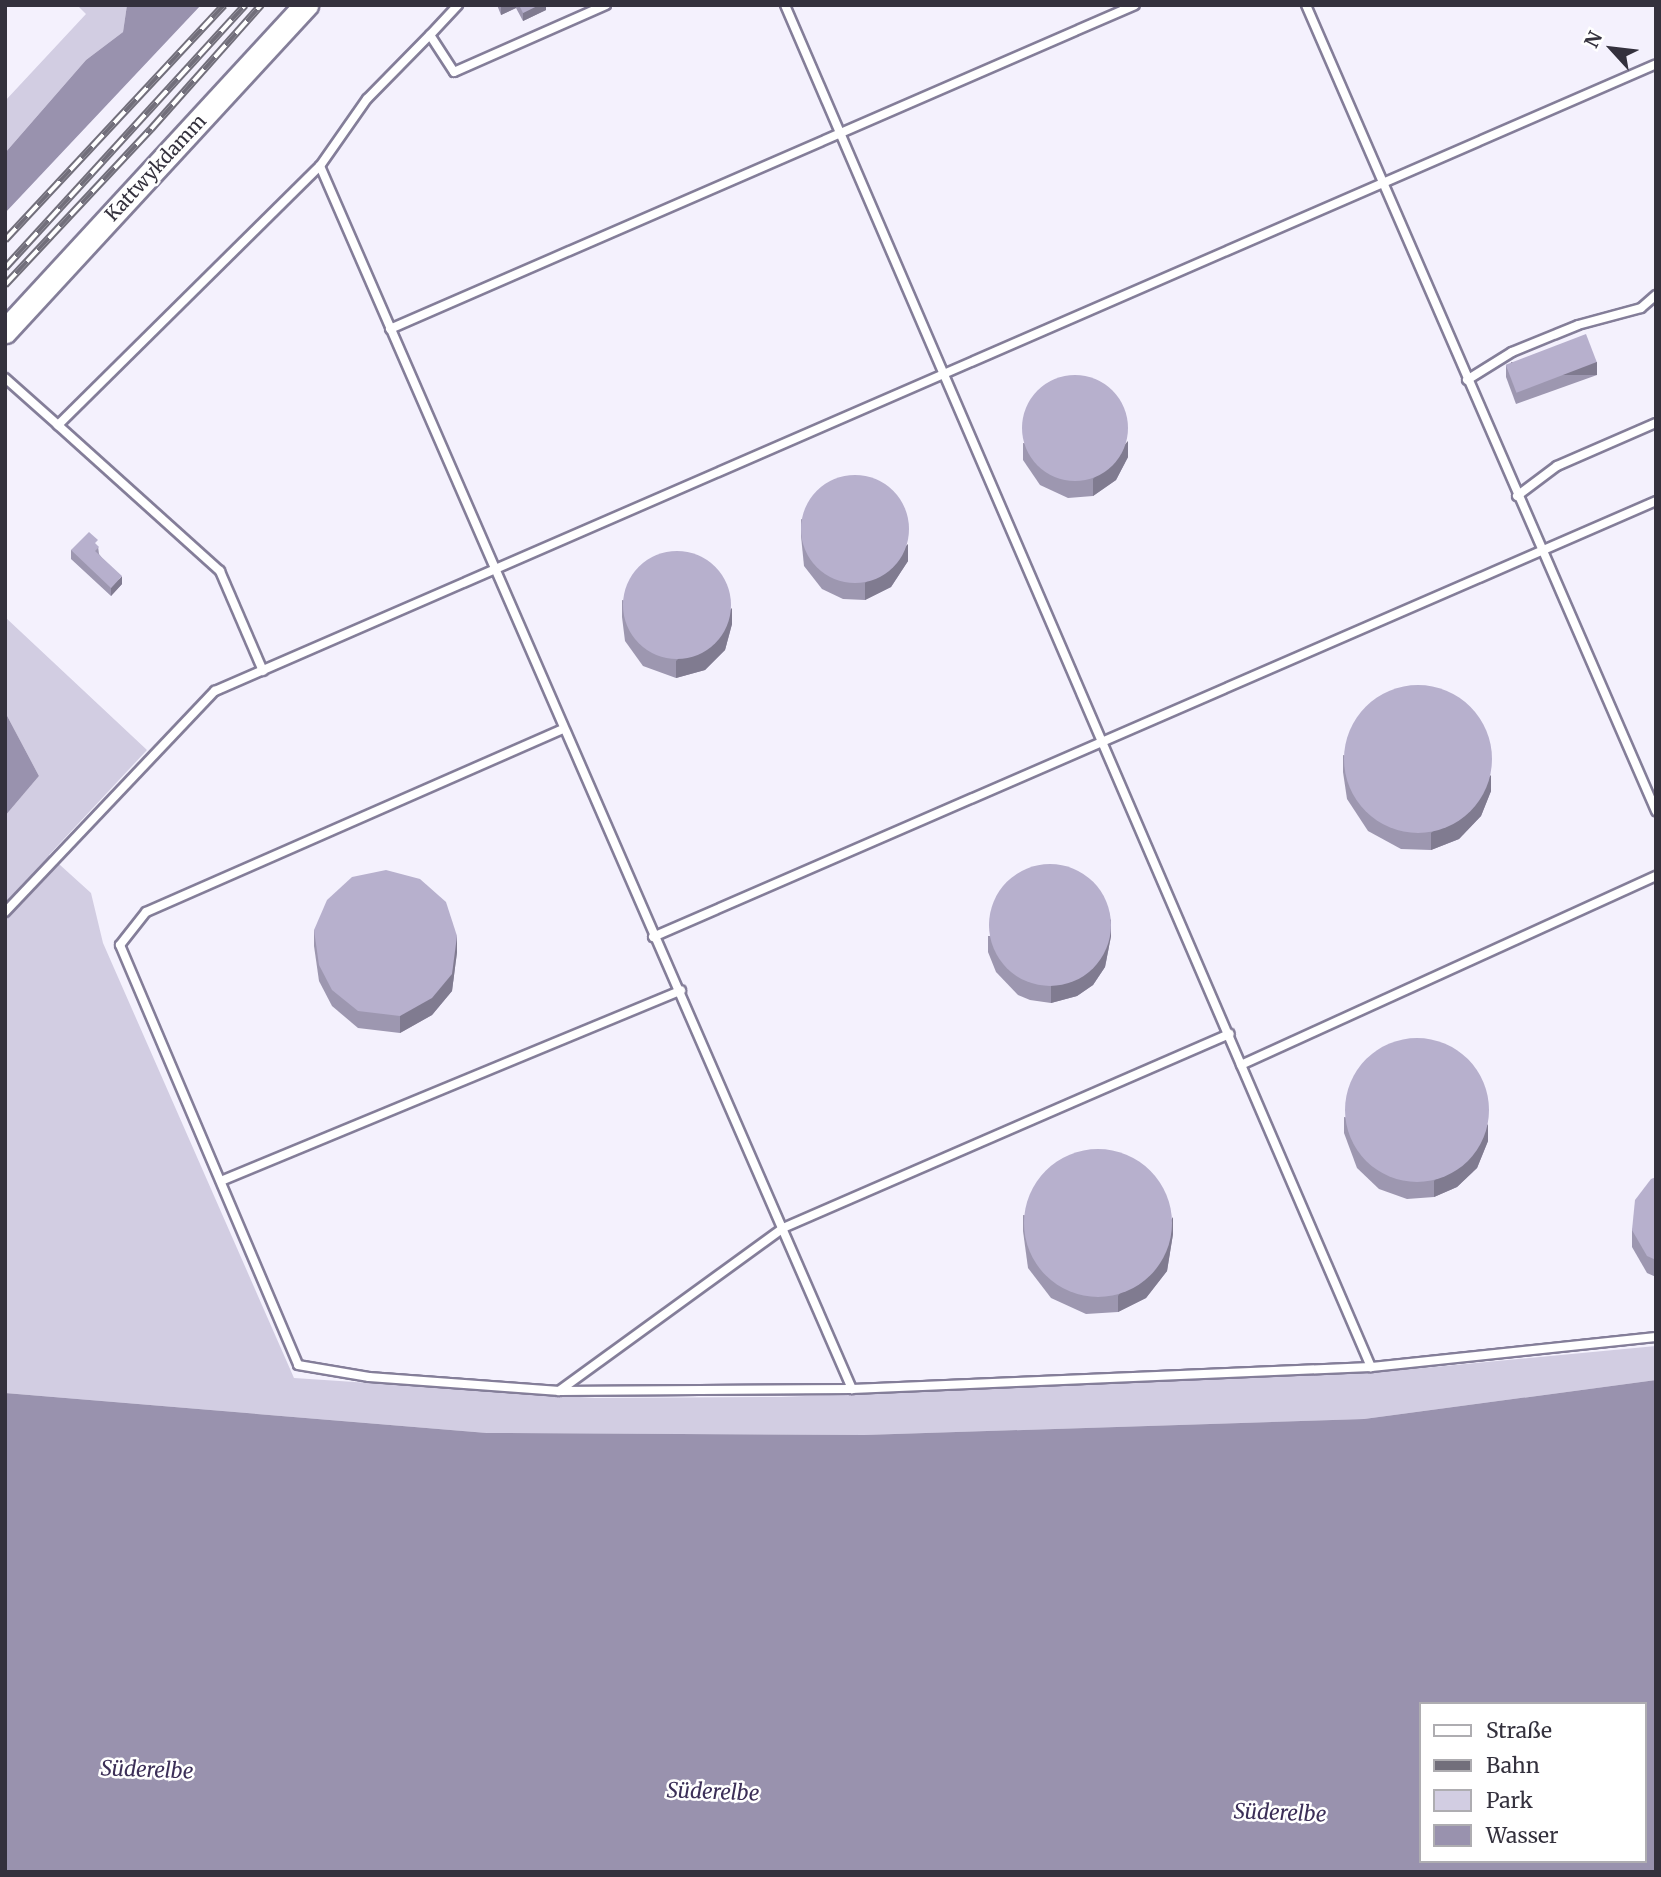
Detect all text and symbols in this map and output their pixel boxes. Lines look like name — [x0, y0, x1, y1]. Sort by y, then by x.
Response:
north arrow — [1577, 14, 1647, 84]
text: N — [1579, 27, 1607, 52]
street label: Kattwykdamm — [101, 110, 211, 226]
legend — [1420, 1702, 1647, 1863]
text: Straße — [1486, 1717, 1552, 1744]
text: Bahn — [1486, 1752, 1540, 1779]
water label: Süderelbe — [100, 1756, 194, 1784]
water label: Süderelbe — [666, 1778, 760, 1806]
text: Park — [1486, 1787, 1533, 1814]
water label: Süderelbe — [1233, 1799, 1327, 1827]
text: Wasser — [1486, 1822, 1558, 1849]

